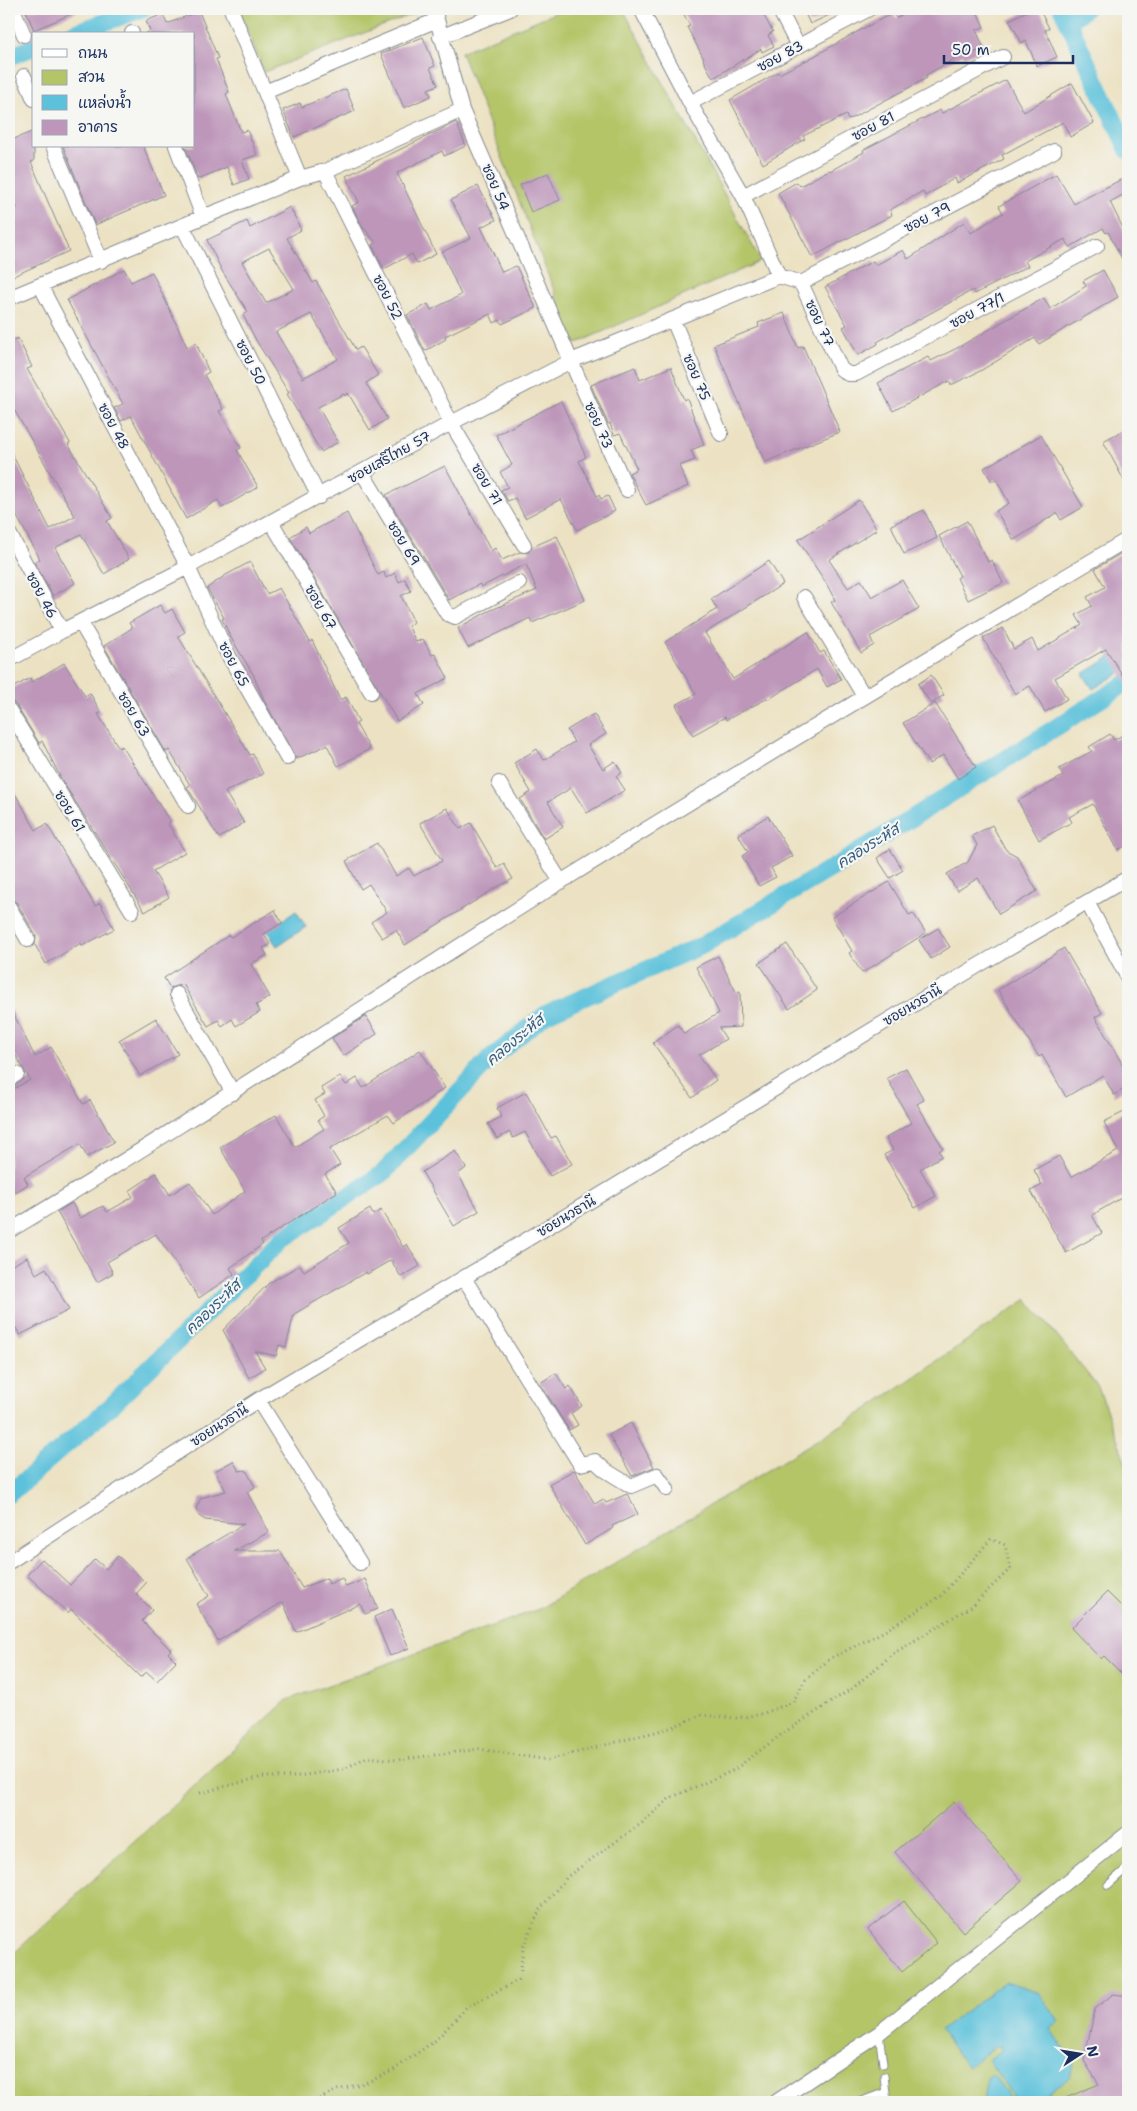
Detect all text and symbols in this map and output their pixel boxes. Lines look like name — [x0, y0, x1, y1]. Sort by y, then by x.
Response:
legend — [32, 32, 195, 148]
scale bar — [944, 32, 1073, 64]
street label: ซอย 83 — [754, 36, 806, 76]
text: 50 m — [952, 40, 990, 60]
text: ถนน — [78, 43, 107, 63]
text: สวน — [78, 67, 105, 87]
text: แหล่งน้ำ — [78, 89, 132, 113]
street label: ซอย 81 — [848, 107, 898, 145]
text: อาคาร — [78, 117, 118, 137]
street label: ซอย 54 — [478, 161, 514, 213]
street label: ซอย 79 — [901, 198, 953, 236]
street label: ซอย 52 — [369, 271, 407, 323]
street label: ซอย 77/1 — [946, 288, 1008, 332]
street label: ซอย 77 — [801, 297, 839, 349]
street label: ซอย 50 — [232, 336, 270, 388]
street label: ซอย 75 — [679, 351, 715, 403]
street label: ซอย 73 — [581, 399, 617, 451]
street label: ซอย 48 — [94, 400, 134, 452]
street label: ซอยเสรีไทย 57 — [344, 427, 434, 487]
street label: ซอย 71 — [467, 460, 507, 508]
street label: ซอย 69 — [384, 517, 424, 569]
street label: ซอย 46 — [22, 569, 62, 621]
street label: ซอย 67 — [301, 581, 341, 633]
street label: ซอย 65 — [215, 638, 253, 690]
street label: ซอย 63 — [114, 688, 154, 740]
street label: ซอย 61 — [51, 787, 89, 835]
water label: คลองระหัส — [833, 817, 906, 873]
street label: ซอยนวธานี — [879, 980, 945, 1030]
water label: คลองระหัส — [482, 1007, 551, 1070]
street label: ซอยนวธานี — [533, 1191, 599, 1241]
water label: คลองระหัส — [181, 1273, 248, 1338]
street label: ซอยนวธานี — [187, 1399, 252, 1450]
north arrow — [1054, 2028, 1104, 2078]
text: N — [1083, 2044, 1103, 2059]

